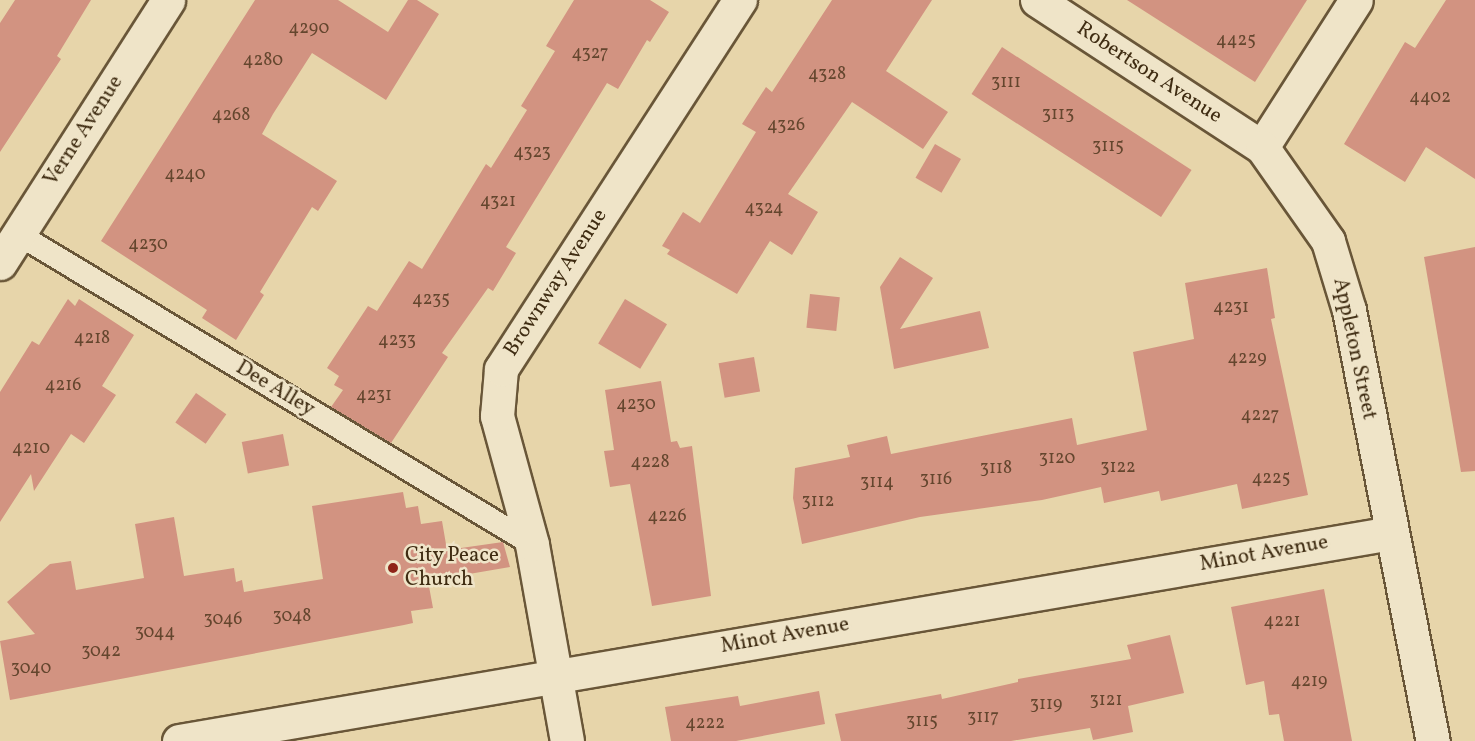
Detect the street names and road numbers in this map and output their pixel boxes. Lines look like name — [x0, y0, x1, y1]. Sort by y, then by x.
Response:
street label: Robertson Avenue — [1072, 17, 1226, 129]
street label: Verne Avenue — [39, 71, 129, 191]
street label: Brownway Avenue — [499, 204, 613, 362]
street label: Appleton Street — [1327, 276, 1381, 422]
street label: Dee Alley — [231, 356, 319, 422]
street label: Minot Avenue — [1198, 530, 1330, 578]
street label: Minot Avenue — [719, 612, 851, 660]

